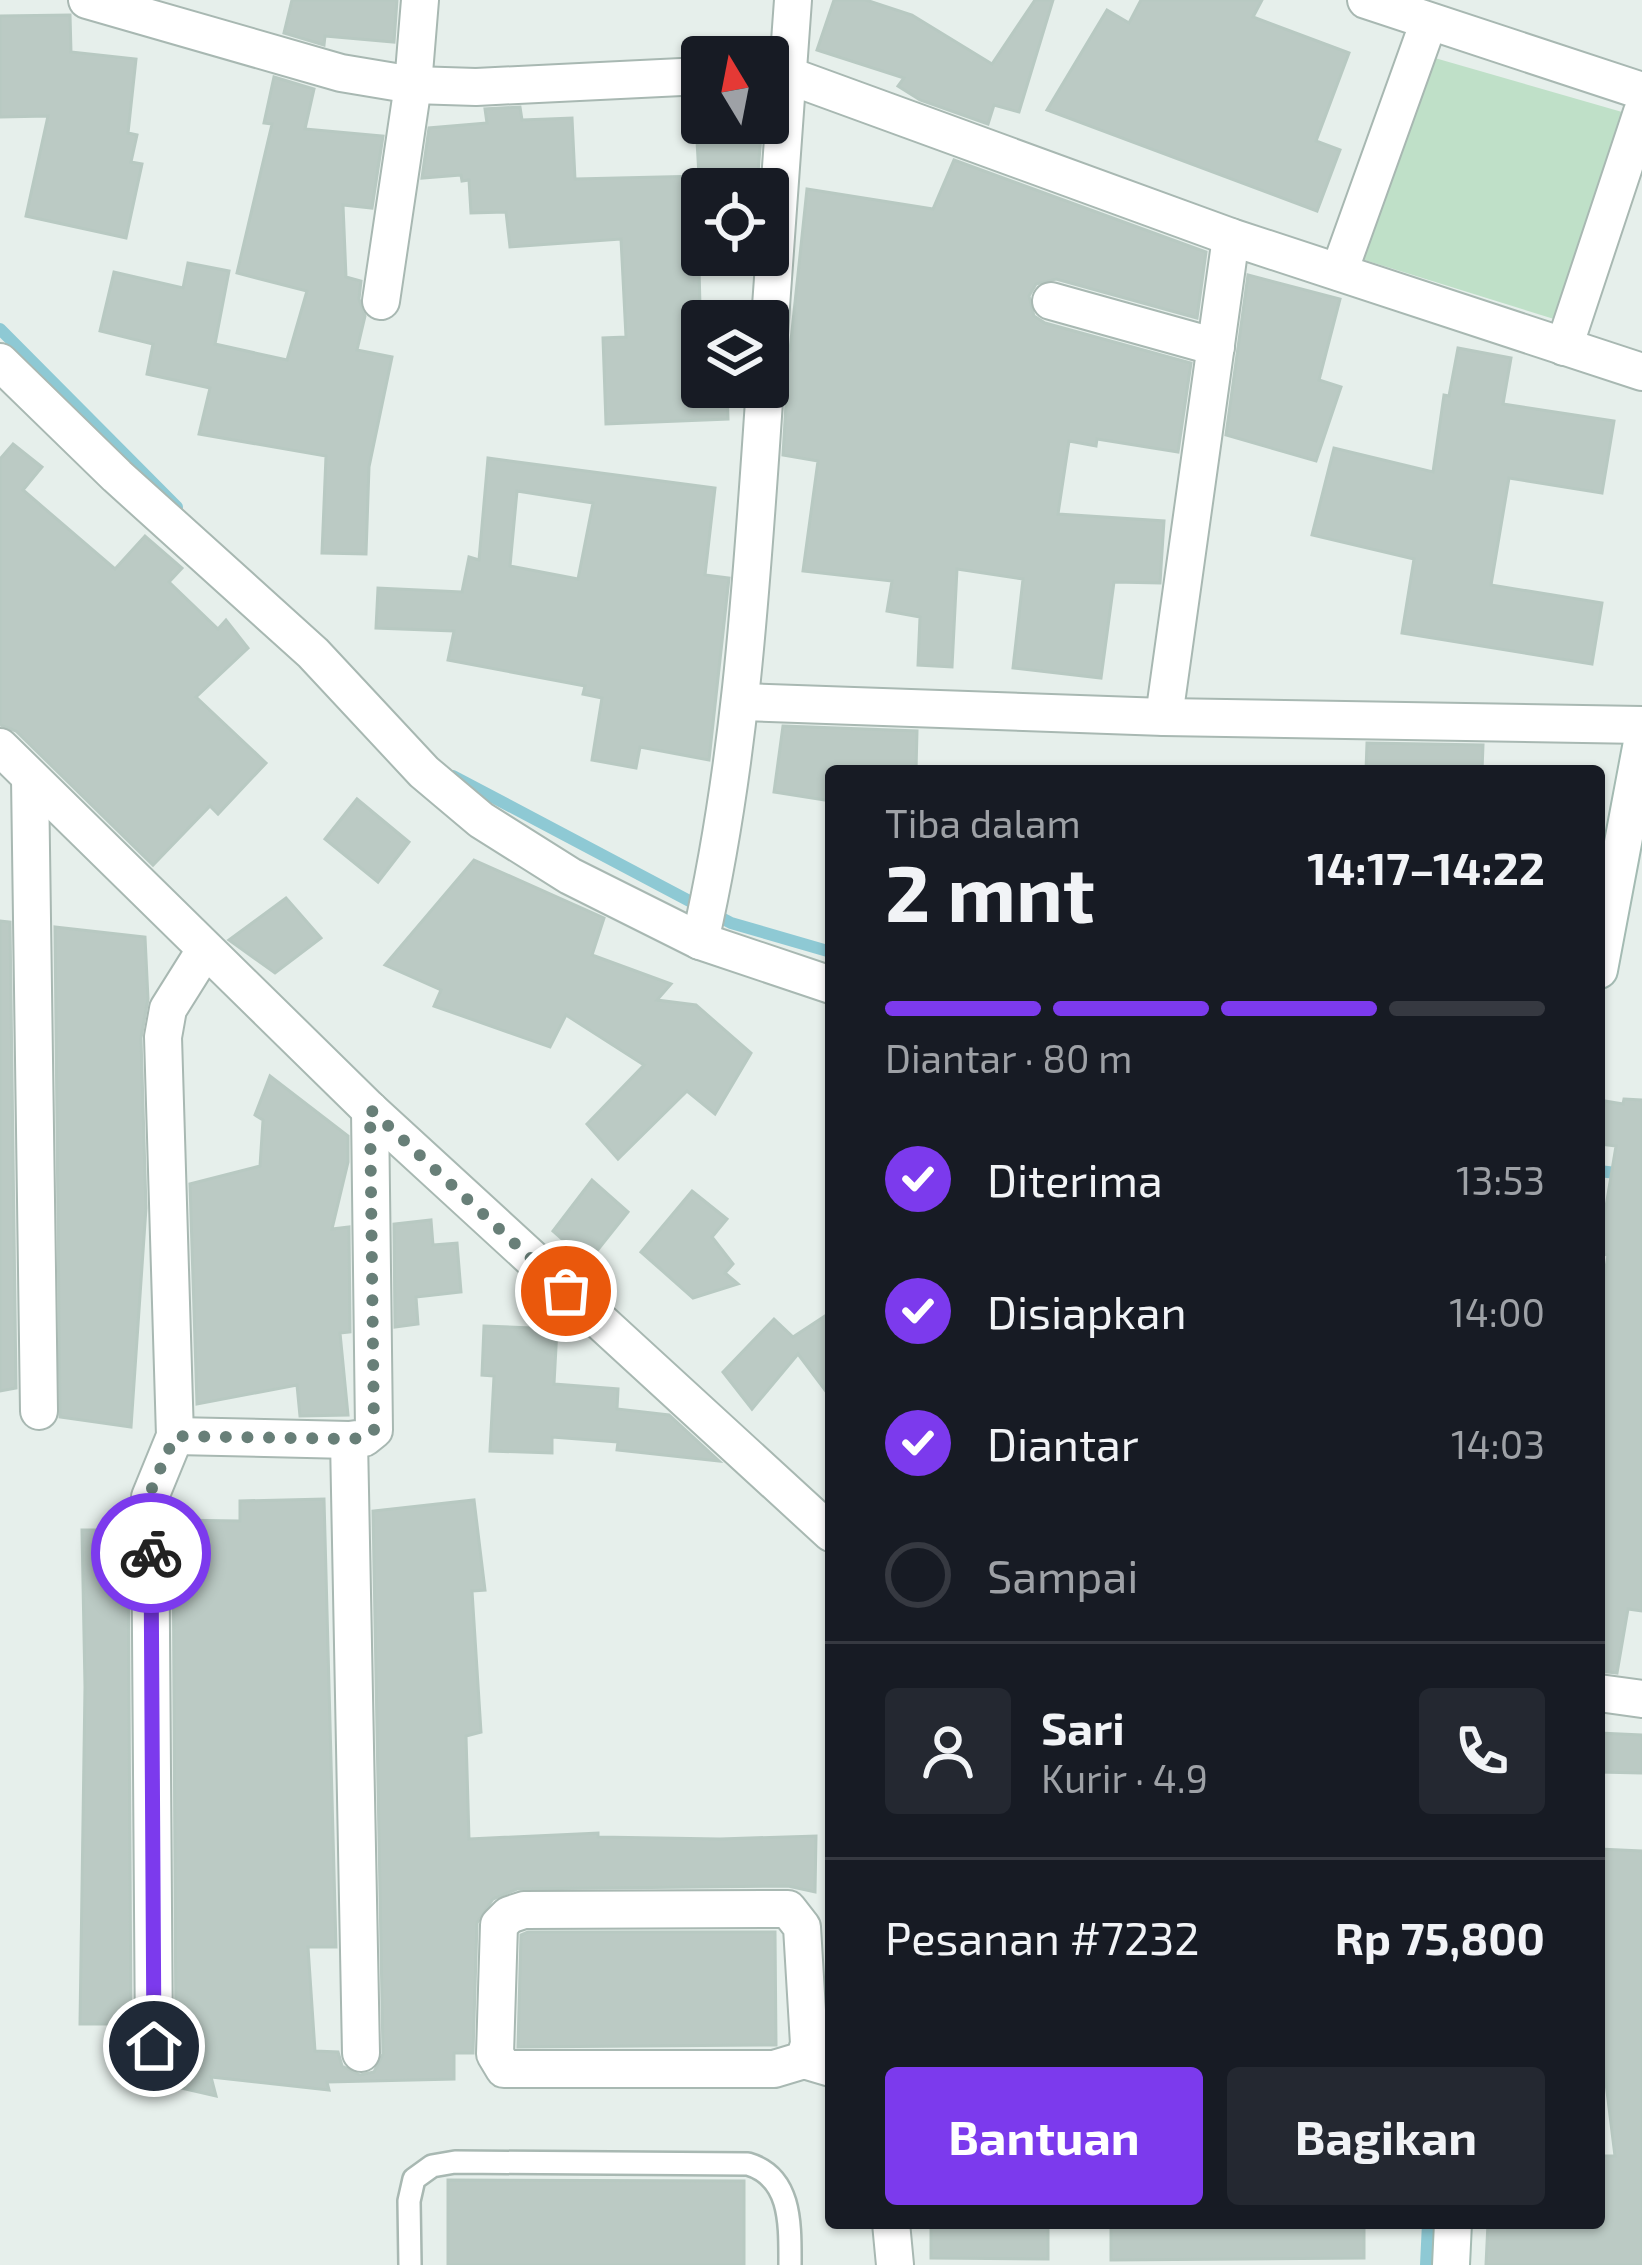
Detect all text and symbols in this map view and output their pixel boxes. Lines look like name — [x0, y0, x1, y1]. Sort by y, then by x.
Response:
north arrow — [681, 36, 789, 144]
map controls — [681, 36, 789, 408]
button: locate — [681, 168, 789, 276]
button: layers — [681, 300, 789, 408]
text: Tiba dalam — [885, 799, 1081, 846]
text: 14:17–14:22 — [1307, 840, 1545, 894]
text: 2 mnt — [885, 844, 1095, 938]
text: Diantar · 80 m — [885, 1034, 1132, 1081]
icon: check — [885, 1146, 951, 1212]
text: Diterima — [987, 1152, 1163, 1206]
text: 13:53 — [1456, 1156, 1545, 1203]
pin — [515, 1240, 617, 1342]
icon: bag — [533, 1258, 599, 1324]
icon: check — [885, 1278, 951, 1344]
text: Disiapkan — [987, 1284, 1187, 1338]
text: 14:00 — [1449, 1288, 1545, 1335]
icon: check — [885, 1410, 951, 1476]
text: Diantar — [987, 1416, 1139, 1470]
text: 14:03 — [1451, 1420, 1545, 1467]
courier — [91, 1493, 211, 1613]
icon: bike — [118, 1520, 184, 1586]
text: Sampai — [987, 1548, 1138, 1602]
button: person — [885, 1688, 1011, 1814]
button: phone — [1419, 1688, 1545, 1814]
text: Sari — [1041, 1700, 1125, 1754]
text: Kurir · 4.9 — [1041, 1754, 1208, 1801]
text: Pesanan #7232 — [885, 1910, 1200, 1964]
text: Rp 75,800 — [1335, 1910, 1545, 1964]
pin — [103, 1995, 205, 2097]
icon: home — [121, 2013, 187, 2079]
button: Bantuan — [885, 2067, 1203, 2205]
button: Bagikan — [1227, 2067, 1545, 2205]

